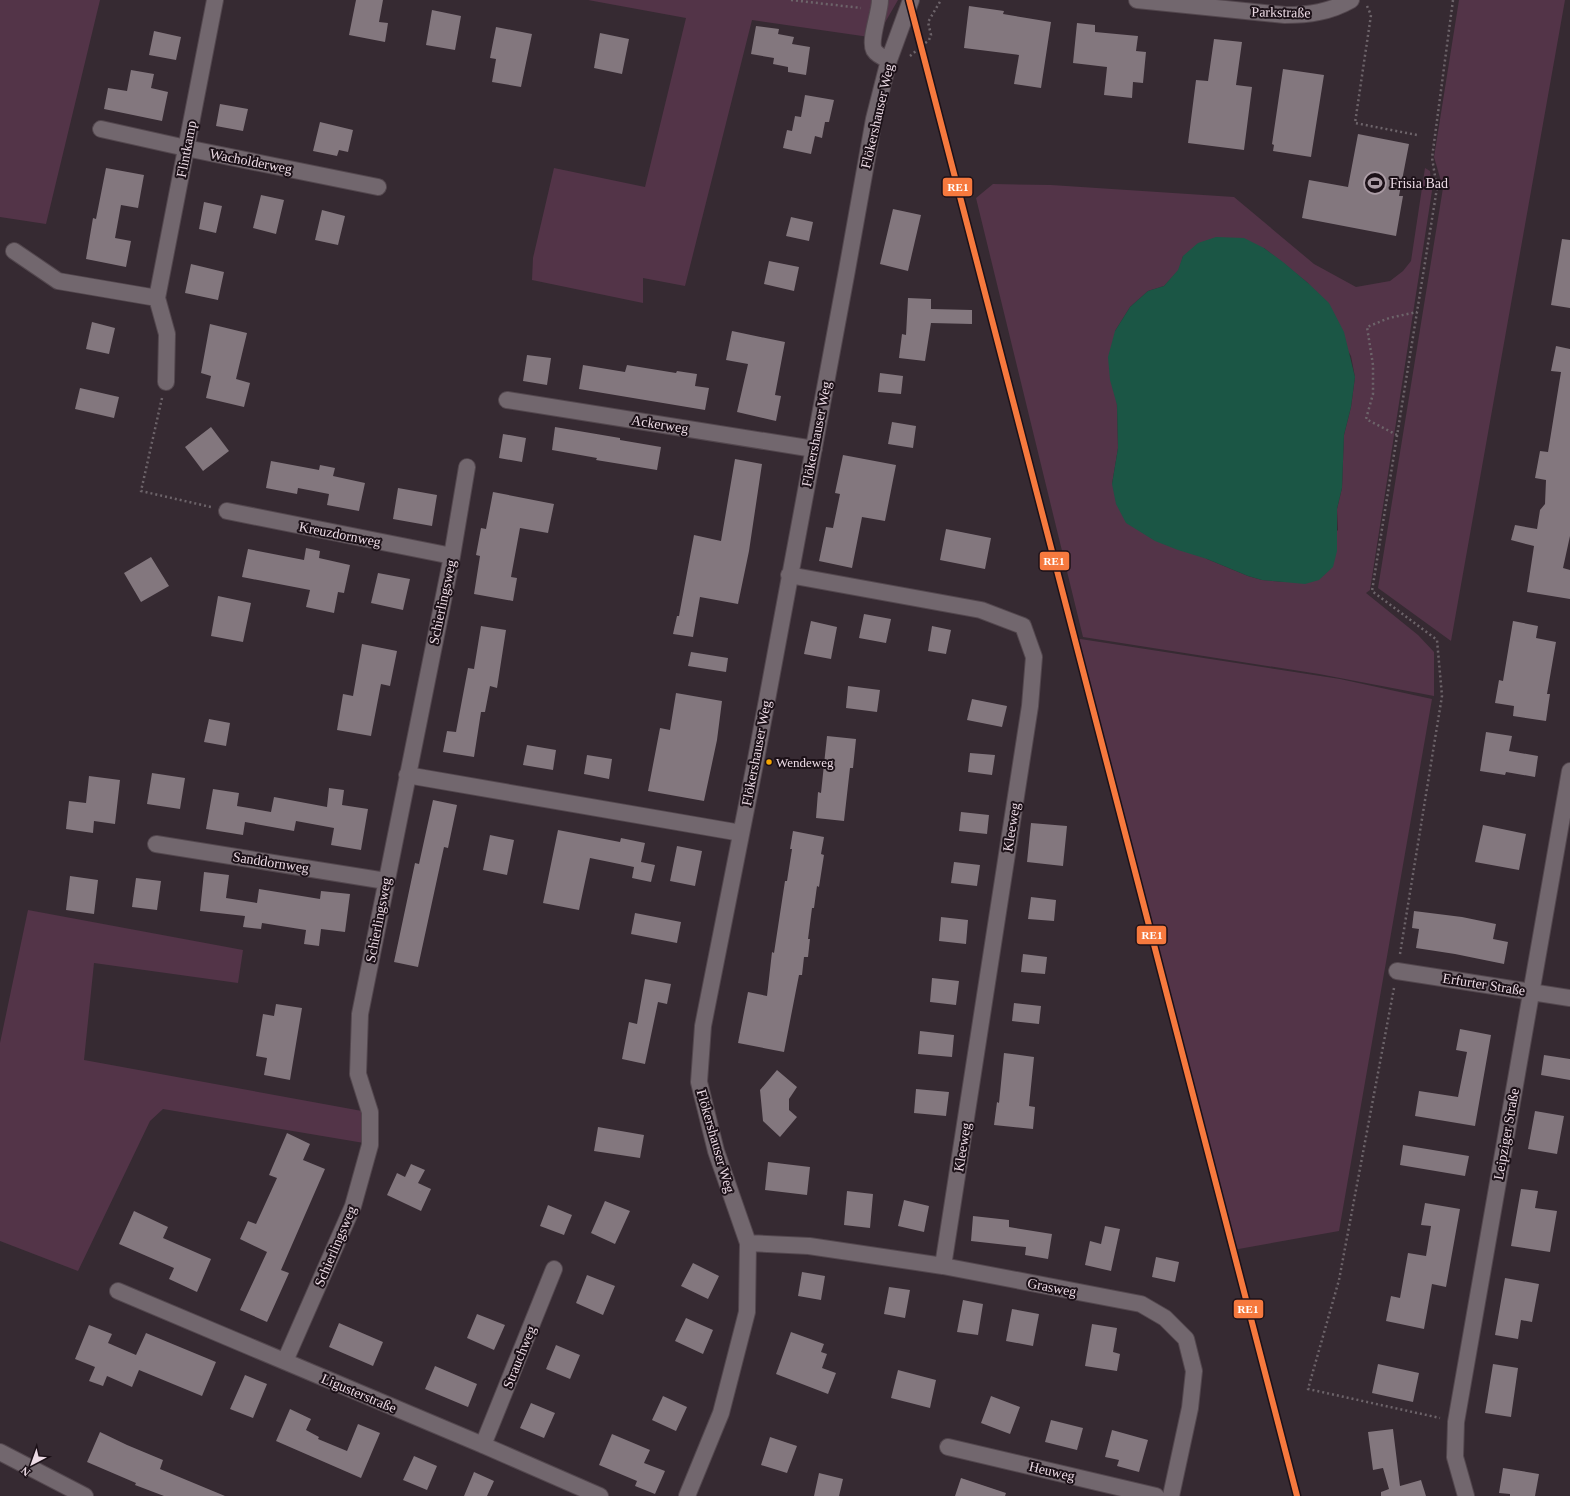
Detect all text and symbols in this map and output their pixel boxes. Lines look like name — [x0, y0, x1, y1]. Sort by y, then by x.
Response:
street label: Parkstraße — [1251, 4, 1311, 21]
street label: Flökershauser Weg — [858, 62, 897, 170]
street label: Flintkamp — [174, 119, 199, 179]
street label: Wacholderweg — [208, 146, 293, 177]
sports icon: Frisia Bad — [1362, 170, 1388, 196]
place label: Frisia Bad — [1390, 176, 1448, 191]
line badge: RE1 — [942, 177, 973, 197]
text: RE1 — [948, 181, 968, 193]
street label: Flökershauser Weg — [799, 380, 834, 488]
street label: Ackerweg — [630, 413, 690, 436]
street label: Kreuzdornweg — [298, 519, 382, 550]
line badge: RE1 — [1039, 551, 1070, 571]
text: RE1 — [1044, 555, 1064, 567]
street label: Schierlingsweg — [426, 558, 459, 646]
street label: Flökershauser Weg — [739, 699, 774, 807]
place label: Wendeweg — [776, 755, 834, 770]
marker: Wendeweg — [764, 757, 774, 767]
street label: Kleeweg — [1000, 801, 1023, 853]
street label: Sanddornweg — [232, 849, 310, 876]
street label: Schierlingsweg — [363, 876, 394, 964]
line badge: RE1 — [1136, 925, 1167, 945]
text: RE1 — [1142, 929, 1162, 941]
street label: Erfurter Straße — [1441, 971, 1526, 998]
street label: Leipziger Straße — [1491, 1087, 1522, 1181]
street label: Flökershauser Weg — [694, 1088, 737, 1195]
street label: Kleeweg — [951, 1121, 974, 1173]
street label: Schierlingsweg — [312, 1204, 359, 1289]
street label: Grasweg — [1026, 1275, 1078, 1300]
line badge: RE1 — [1233, 1299, 1264, 1319]
text: RE1 — [1238, 1303, 1258, 1315]
street label: Strauchweg — [500, 1324, 539, 1391]
street label: Ligusterstraße — [319, 1371, 399, 1416]
north arrow — [12, 1444, 52, 1484]
street label: Heuweg — [1027, 1459, 1076, 1484]
text: N — [18, 1464, 32, 1479]

